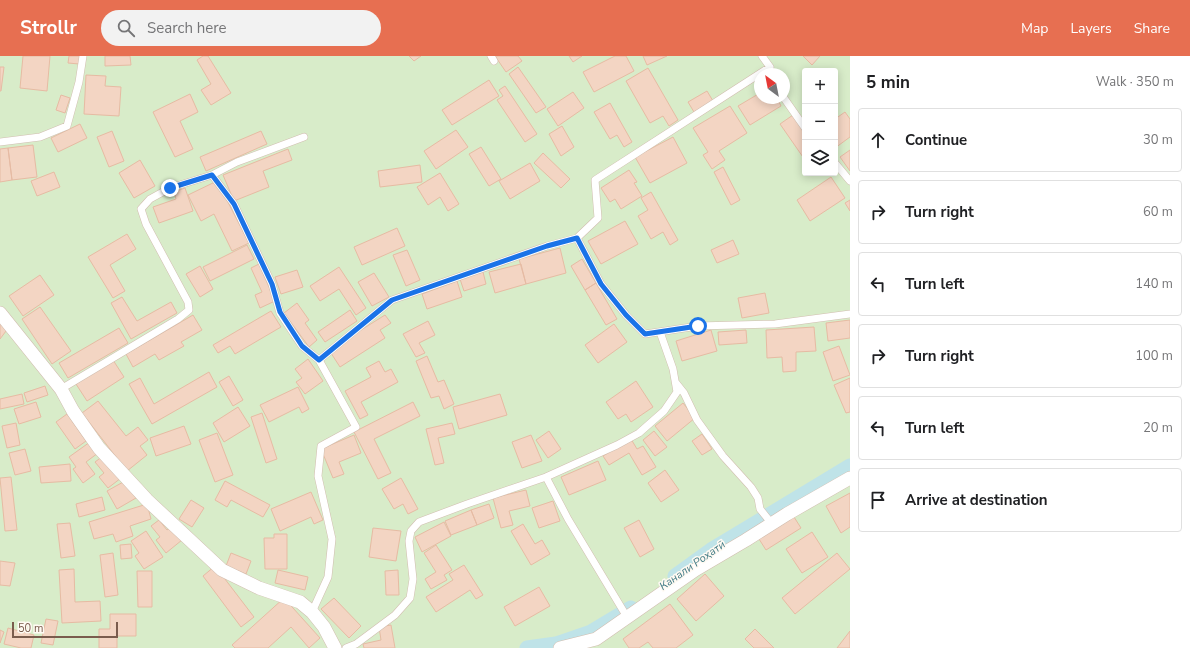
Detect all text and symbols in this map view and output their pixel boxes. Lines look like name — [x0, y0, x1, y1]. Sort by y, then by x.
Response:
search box — [101, 10, 381, 46]
text: Strollr — [20, 15, 77, 41]
icon: search — [115, 17, 137, 39]
text: Search here — [147, 18, 227, 38]
text: Map — [1021, 19, 1048, 38]
text: Layers — [1070, 19, 1112, 38]
text: Share — [1134, 19, 1170, 38]
north arrow — [754, 68, 790, 104]
map controls — [802, 68, 838, 176]
button: + — [802, 68, 838, 104]
text: 5 min — [866, 71, 910, 94]
text: Walk · 350 m — [1096, 73, 1174, 91]
button: − — [802, 104, 838, 140]
icon: ahead — [867, 129, 889, 151]
text: Continue — [905, 130, 967, 150]
text: 30 m — [1143, 131, 1173, 149]
button: layers — [802, 140, 838, 176]
route end — [161, 179, 179, 197]
icon: right — [867, 201, 889, 223]
text: Turn right — [905, 202, 974, 222]
text: 60 m — [1143, 203, 1173, 221]
icon: left — [867, 273, 889, 295]
text: Turn left — [905, 274, 964, 294]
text: 140 m — [1135, 275, 1173, 293]
route start — [689, 317, 707, 335]
icon: right — [867, 345, 889, 367]
text: Turn right — [905, 346, 974, 366]
text: 100 m — [1135, 347, 1173, 365]
icon: left — [867, 417, 889, 439]
text: Turn left — [905, 418, 964, 438]
text: 20 m — [1143, 419, 1173, 437]
icon: arrive — [867, 489, 889, 511]
text: Arrive at destination — [905, 490, 1048, 510]
water label: Канали Роҳатӣ — [656, 537, 728, 594]
scale bar — [12, 620, 118, 639]
text: 50 m — [18, 621, 43, 636]

